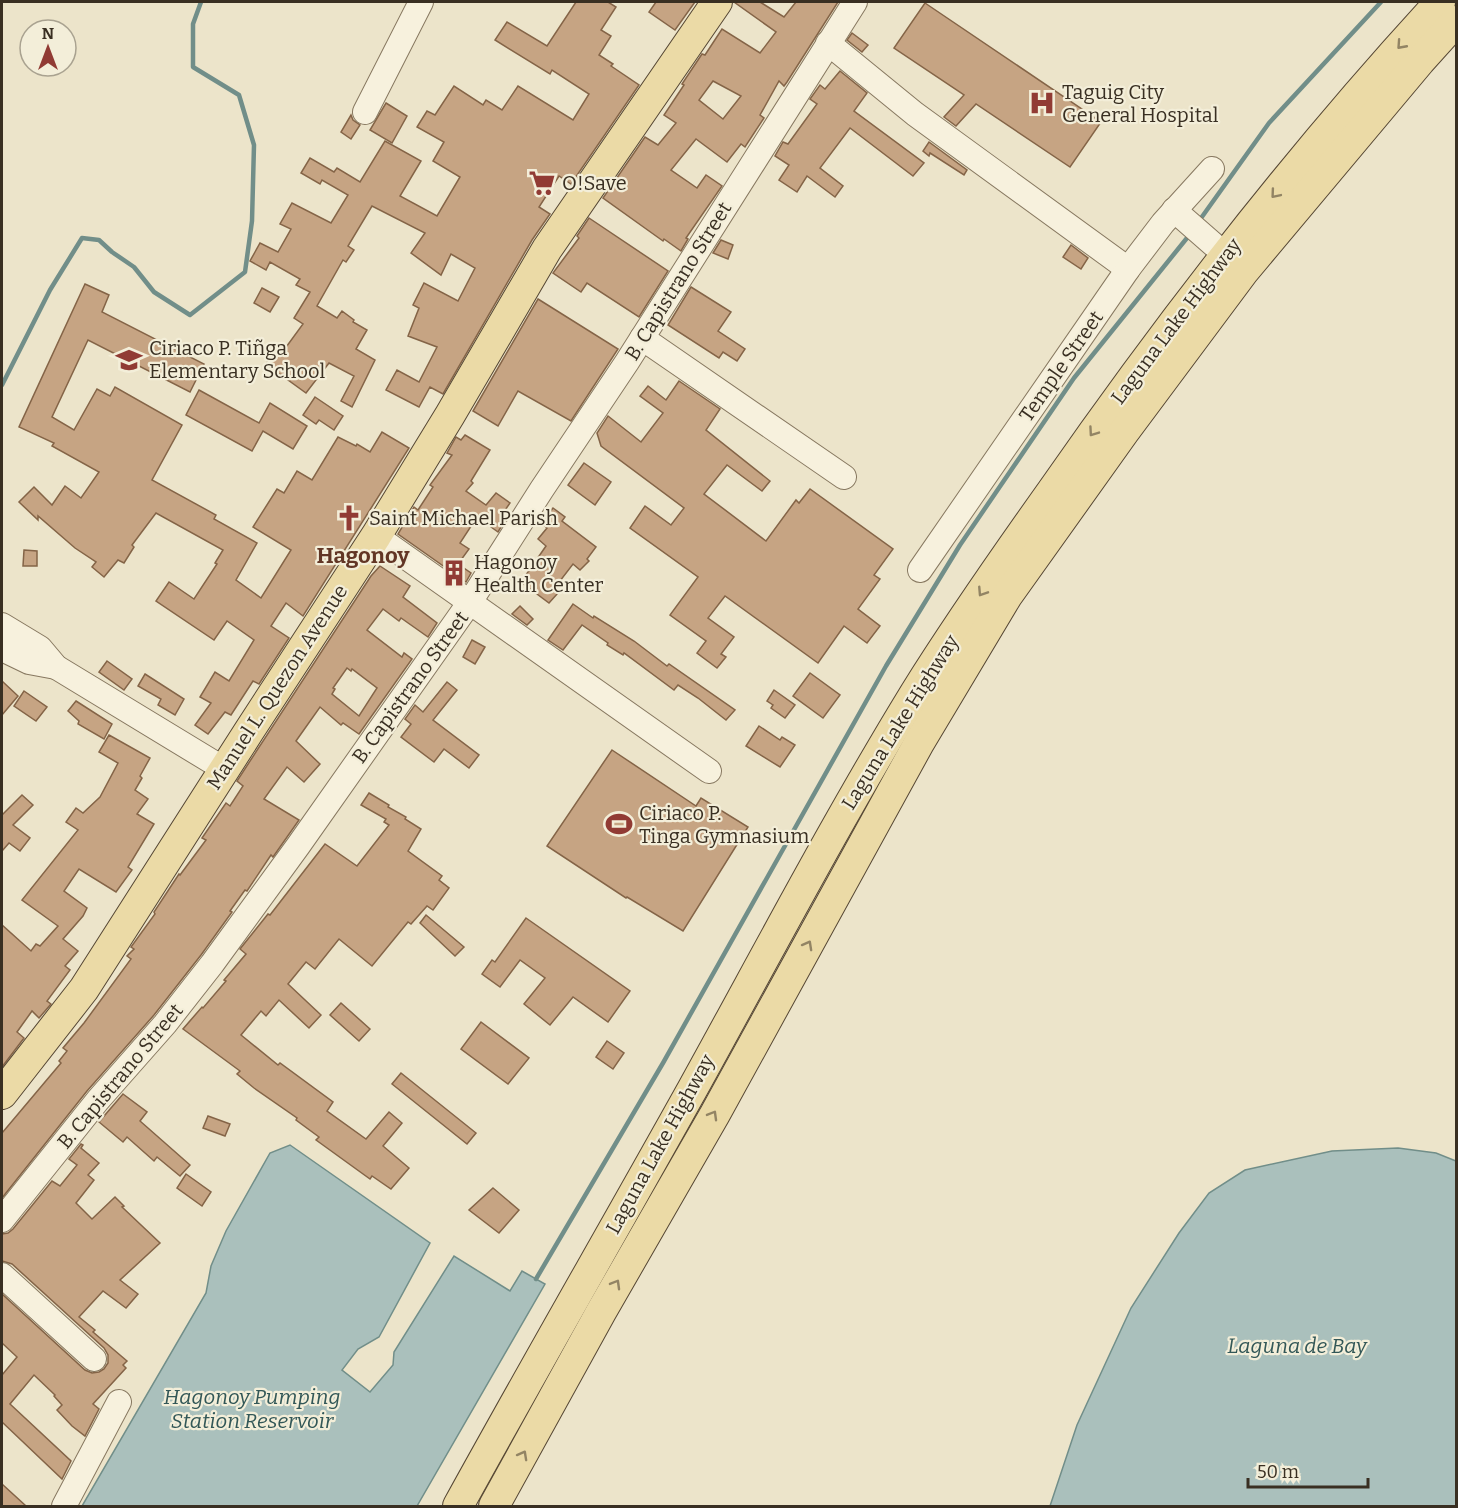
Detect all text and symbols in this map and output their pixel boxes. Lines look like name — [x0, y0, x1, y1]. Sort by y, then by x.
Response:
north arrow — [18, 18, 78, 78]
text: N — [42, 24, 54, 43]
one-way arrow — [1397, 38, 1408, 48]
place label: Taguig City General Hospital — [1062, 80, 1219, 127]
hospital icon: Taguig City General Hospital — [1027, 88, 1057, 118]
supermarket icon: O!Save — [527, 168, 557, 198]
place label: O!Save — [562, 171, 627, 195]
one-way arrow — [1272, 187, 1283, 198]
street label: B. Capistrano Street — [620, 197, 736, 365]
street label: Laguna Lake Highway — [1106, 233, 1246, 409]
street label: Temple Street — [1014, 306, 1108, 426]
place label: Ciriaco P. Tiñga Elementary School — [149, 336, 326, 383]
school or university icon: Ciriaco P. Tiñga Elementary School — [114, 345, 144, 375]
one-way arrow — [1089, 425, 1100, 436]
church icon: Saint Michael Parish — [334, 503, 364, 533]
place label: Saint Michael Parish — [369, 506, 559, 530]
district label: Hagonoy — [316, 542, 410, 569]
place label: Hagonoy Health Center — [474, 550, 604, 597]
building icon: Hagonoy Health Center — [439, 558, 469, 588]
street label: Manuel L. Quezon Avenue — [202, 580, 352, 794]
one-way arrow — [977, 586, 989, 596]
street label: B. Capistrano Street — [347, 606, 473, 768]
street label: Laguna Lake Highway — [836, 630, 964, 814]
place label: Ciriaco P. Tinga Gymnasium — [639, 801, 809, 848]
sports icon: Ciriaco P. Tinga Gymnasium — [604, 809, 634, 839]
one-way arrow — [801, 941, 812, 951]
street label: B. Capistrano Street — [52, 999, 188, 1153]
street label: Laguna Lake Highway — [601, 1050, 720, 1238]
one-way arrow — [706, 1111, 718, 1121]
one-way arrow — [609, 1280, 621, 1291]
water label: Laguna de Bay — [1227, 1333, 1368, 1359]
water label: Hagonoy Pumping Station Reservoir — [163, 1384, 341, 1434]
one-way arrow — [516, 1451, 527, 1462]
scale bar — [1248, 1451, 1368, 1489]
text: 50 m — [1257, 1461, 1299, 1483]

